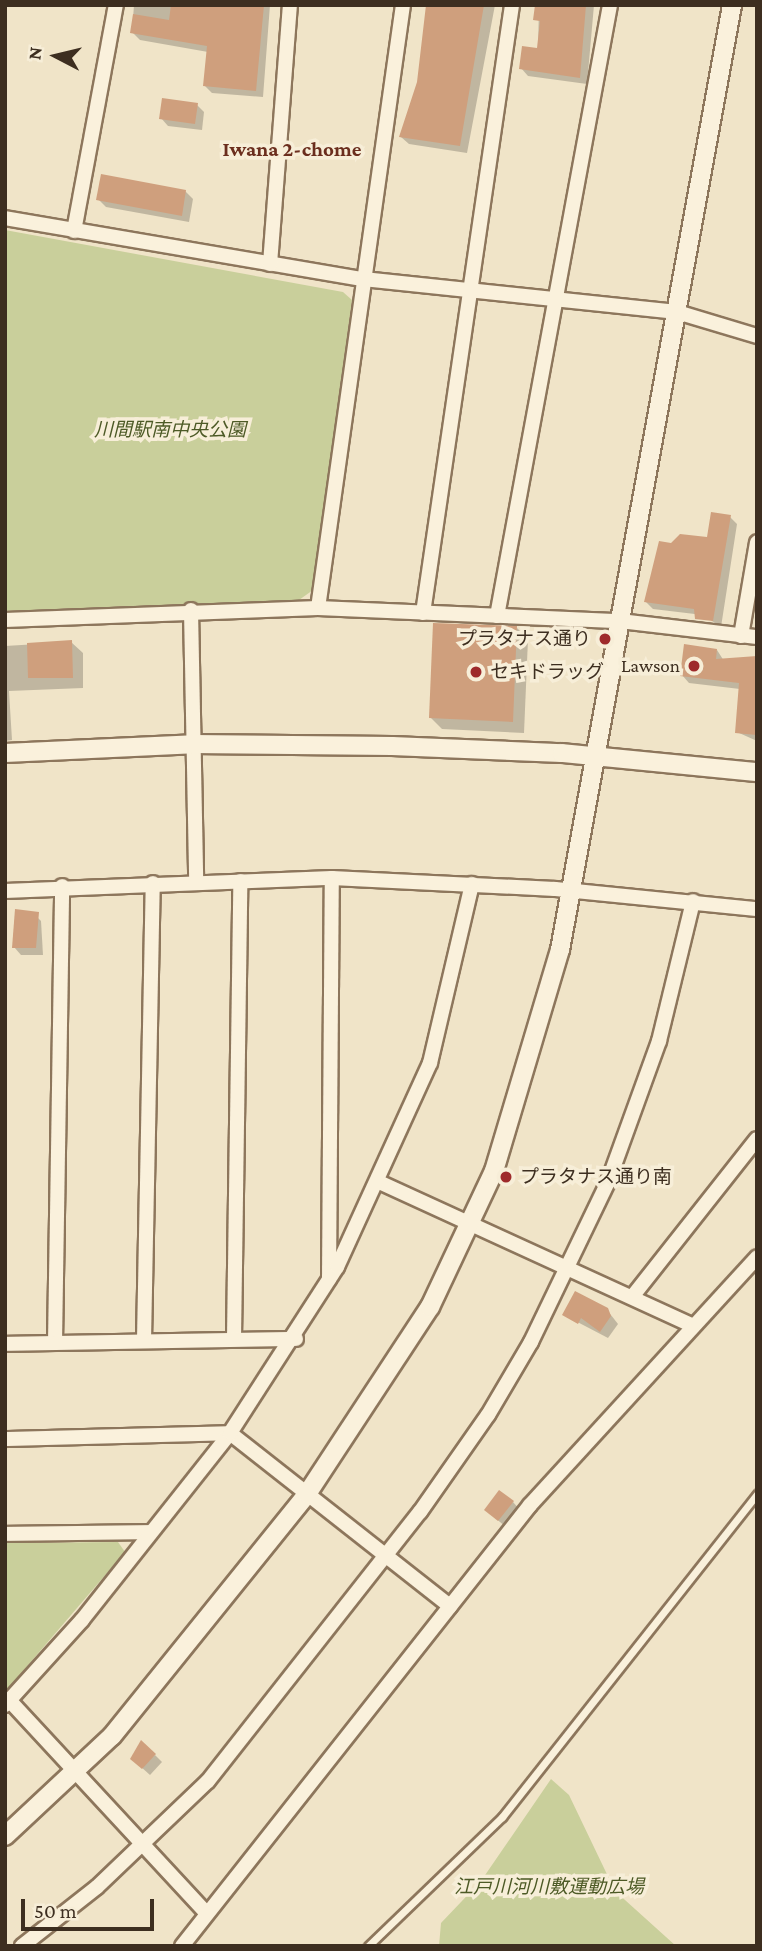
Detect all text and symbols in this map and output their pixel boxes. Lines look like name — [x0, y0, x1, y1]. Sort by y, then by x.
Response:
north arrow — [21, 21, 91, 91]
text: N — [23, 46, 46, 61]
district label: Iwana 2-chome — [223, 136, 361, 162]
park label: 川間駅南中央公園 — [94, 419, 246, 441]
place label: プラタナス通り — [458, 628, 591, 650]
marker: プラタナス通り — [597, 631, 613, 647]
place label: Lawson — [621, 655, 680, 677]
marker: Lawson — [686, 658, 702, 674]
place label: セキドラッグ — [490, 661, 604, 683]
marker: セキドラッグ — [468, 664, 484, 680]
place label: プラタナス通り南 — [520, 1166, 672, 1188]
marker: プラタナス通り南 — [498, 1169, 514, 1185]
park label: 江戸川河川敷運動広場 — [454, 1876, 644, 1898]
scale bar — [24, 1884, 158, 1928]
text: 50 m — [34, 1899, 77, 1923]

